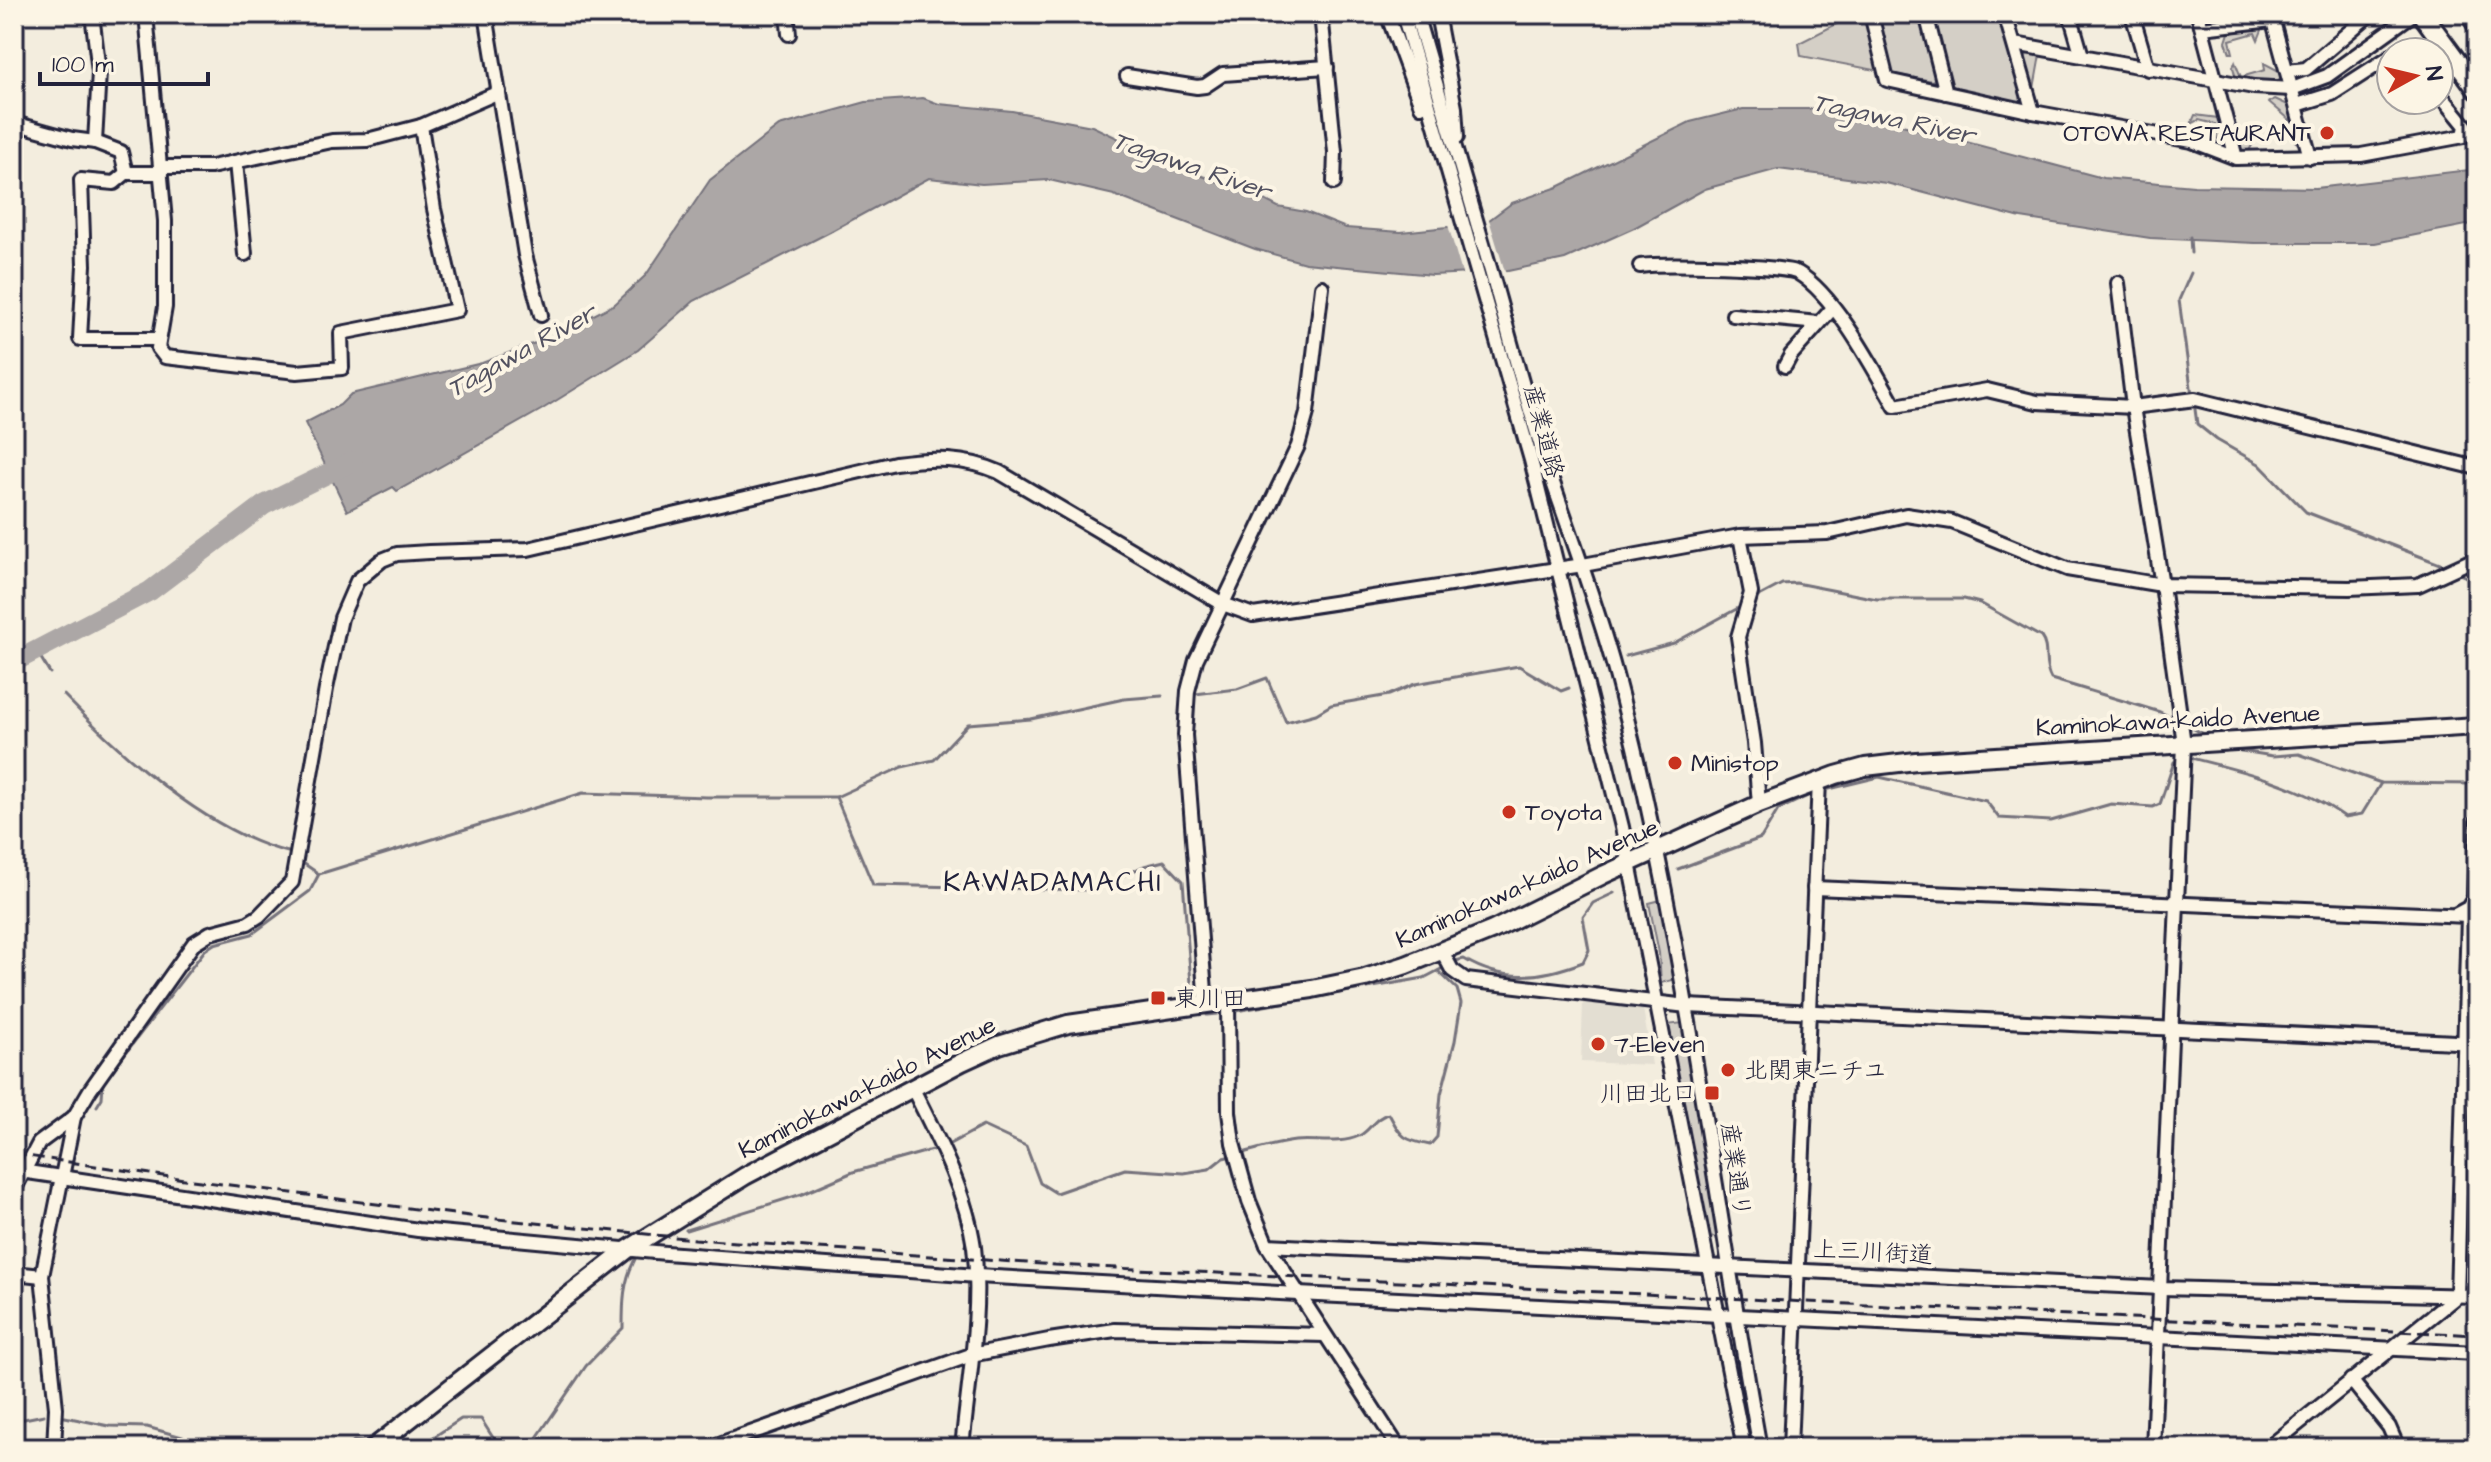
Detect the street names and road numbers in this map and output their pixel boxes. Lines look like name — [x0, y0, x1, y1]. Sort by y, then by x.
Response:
street label: 産業道路 — [1514, 380, 1572, 482]
street label: Kaminokawa-kaido Avenue — [2035, 697, 2321, 745]
street label: Kaminokawa-kaido Avenue — [1391, 811, 1664, 957]
street label: Kaminokawa-kaido Avenue — [733, 1008, 1002, 1168]
street label: 産業通り — [1711, 1120, 1759, 1220]
street label: 上三川街道 — [1812, 1233, 1934, 1273]

